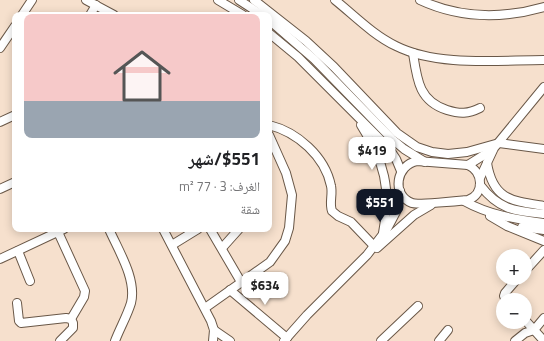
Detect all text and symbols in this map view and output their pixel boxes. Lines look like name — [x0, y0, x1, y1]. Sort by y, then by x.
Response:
icon: home — [106, 40, 178, 112]
pin: $419 — [348, 137, 396, 171]
text: $419 — [357, 140, 387, 160]
text: $551/شهر — [189, 146, 260, 172]
text: الغرف: 3 · 77 m² — [179, 176, 260, 196]
pin: $551 — [356, 189, 404, 223]
text: $551 — [365, 192, 395, 212]
text: شقة — [241, 199, 260, 219]
map controls — [496, 249, 532, 329]
button: + — [496, 249, 532, 285]
pin: $634 — [241, 272, 289, 306]
text: $634 — [250, 275, 280, 295]
button: − — [496, 293, 532, 329]

